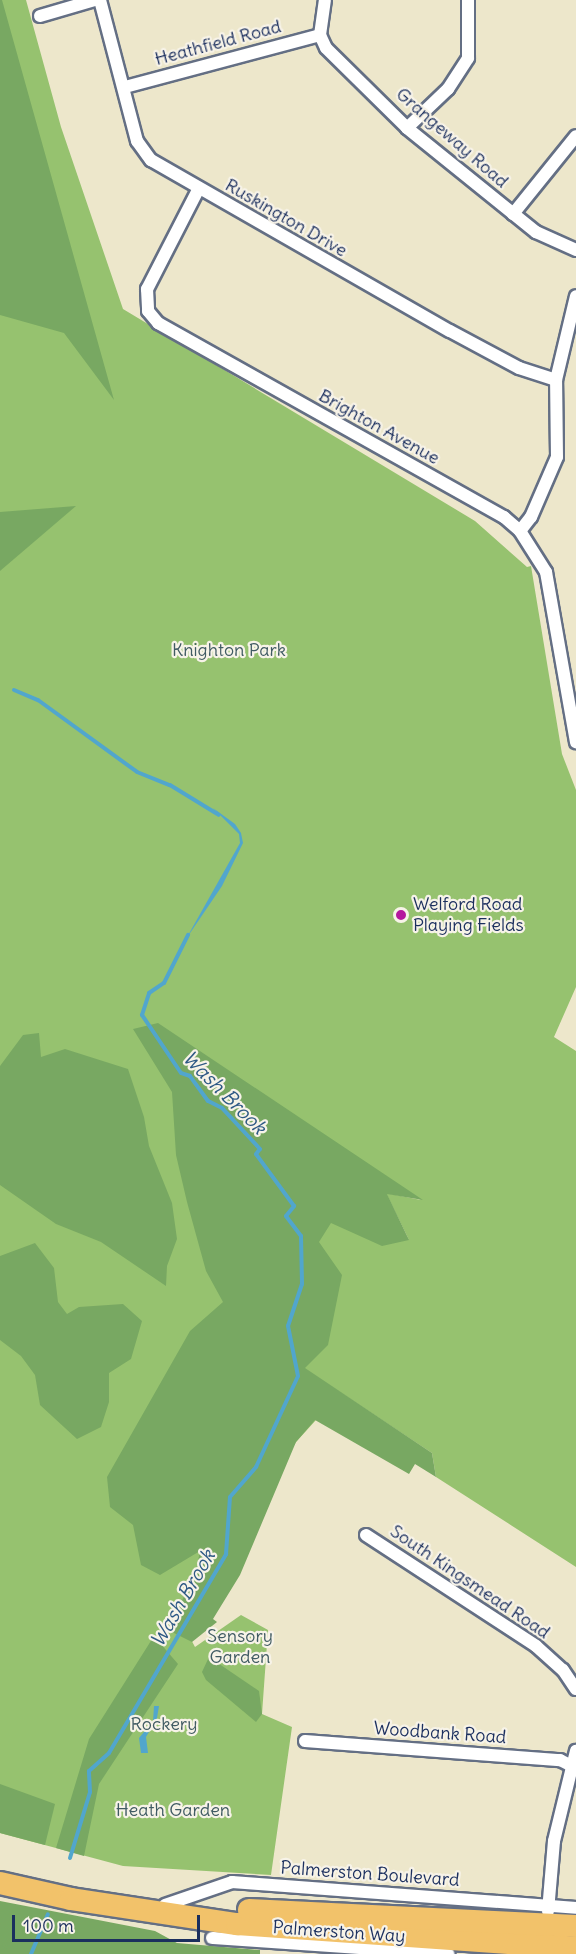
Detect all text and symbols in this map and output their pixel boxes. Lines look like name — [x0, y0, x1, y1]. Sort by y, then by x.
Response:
street label: Heathfield Road — [152, 16, 284, 70]
street label: Grangeway Road — [391, 83, 513, 193]
street label: Ruskington Drive — [221, 174, 351, 262]
street label: Brighton Avenue — [315, 385, 443, 469]
park label: Knighton Park — [172, 639, 286, 661]
place label: Welford Road Playing Fields — [413, 894, 524, 936]
marker: Welford Road Playing Fields — [394, 908, 408, 922]
water label: Wash Brook — [178, 1045, 272, 1139]
street label: South Kingsmead Road — [386, 1520, 554, 1644]
water label: Wash Brook — [145, 1545, 219, 1651]
park label: Sensory Garden — [207, 1626, 273, 1668]
park label: Rockery — [131, 1713, 197, 1735]
street label: Woodbank Road — [373, 1718, 507, 1748]
park label: Heath Garden — [116, 1799, 230, 1821]
street label: Palmerston Boulevard — [280, 1857, 460, 1891]
scale bar — [15, 1903, 202, 1941]
text: 100 m — [23, 1914, 74, 1937]
street label: Palmerston Way — [272, 1917, 406, 1947]

